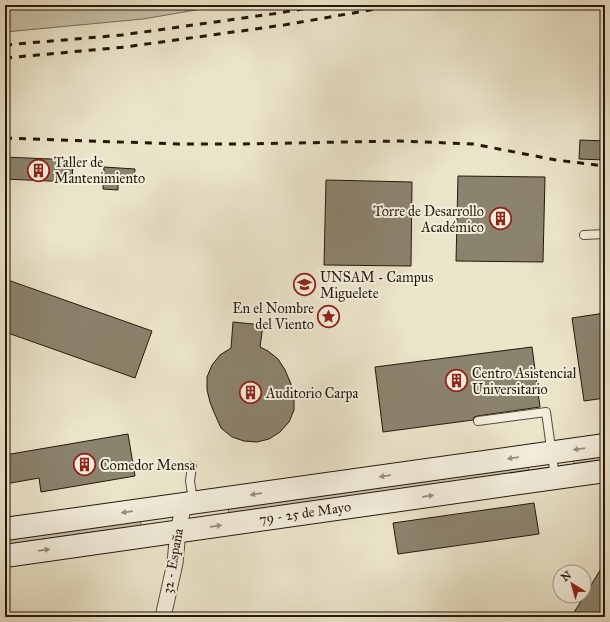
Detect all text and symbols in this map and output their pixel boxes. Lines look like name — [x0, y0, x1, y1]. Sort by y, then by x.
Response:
place label: Taller de Mantenimiento — [54, 154, 145, 187]
building icon: Taller de Mantenimiento — [26, 157, 52, 183]
place label: Torre de Desarrollo Académico — [373, 203, 484, 236]
building icon: Torre de Desarrollo Académico — [487, 206, 513, 232]
place label: UNSAM - Campus Miguelete — [320, 269, 433, 302]
school or university icon: UNSAM - Campus Miguelete — [292, 272, 318, 298]
place label: En el Nombre del Viento — [233, 300, 314, 333]
place icon: En el Nombre del Viento — [316, 303, 342, 329]
place label: Centro Asistencial Universitario — [472, 365, 577, 398]
building icon: Centro Asistencial Universitario — [444, 368, 470, 394]
building icon: Auditorio Carpa — [238, 380, 264, 406]
place label: Auditorio Carpa — [265, 385, 359, 402]
one-way arrow — [572, 446, 585, 452]
building icon: Comedor Mensa — [72, 452, 98, 478]
one-way arrow — [507, 455, 519, 461]
place label: Comedor Mensa — [100, 457, 195, 474]
one-way arrow — [379, 473, 391, 479]
one-way arrow — [250, 491, 262, 497]
one-way arrow — [422, 493, 434, 499]
street label: 79 - 25 de Mayo — [258, 498, 352, 528]
one-way arrow — [121, 509, 133, 515]
one-way arrow — [210, 523, 222, 529]
street label: 32 - España — [159, 527, 187, 595]
one-way arrow — [38, 547, 50, 553]
north arrow — [552, 564, 592, 604]
text: N — [559, 568, 574, 584]

